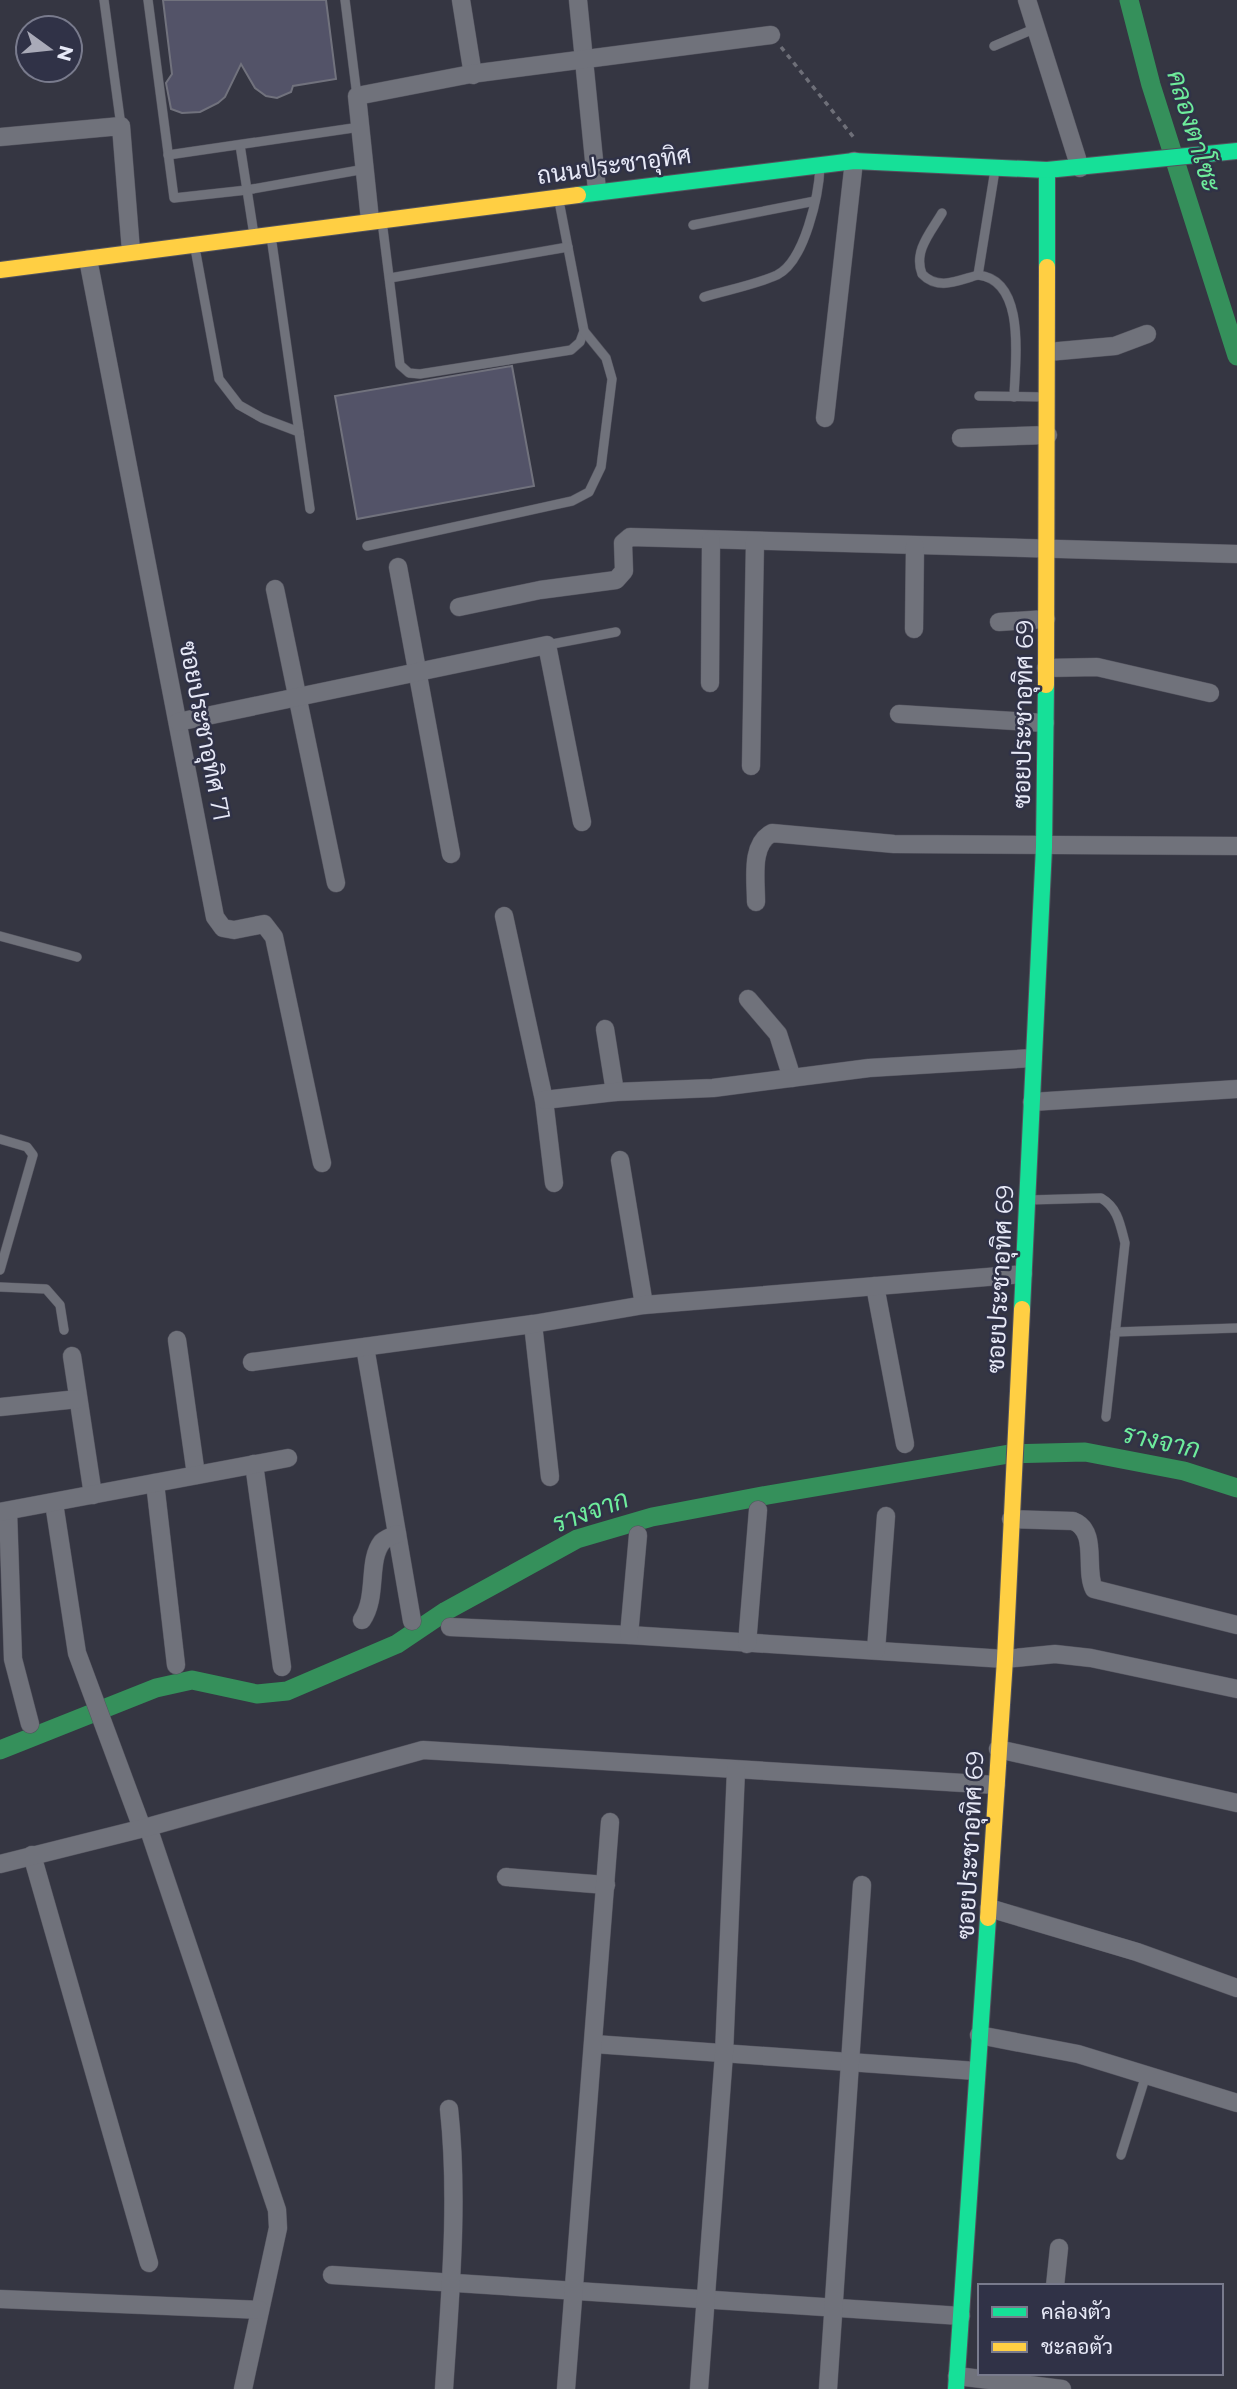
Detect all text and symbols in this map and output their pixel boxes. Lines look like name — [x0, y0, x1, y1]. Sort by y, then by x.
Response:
north arrow — [14, 14, 84, 84]
text: N — [52, 43, 78, 64]
water label: คลองตาโซะ — [1160, 66, 1228, 196]
street label: ถนนประชาอุทิศ — [535, 140, 693, 192]
street label: ซอยประชาอุทิศ 69 — [1007, 619, 1041, 809]
street label: ซอยประชาอุทิศ 71 — [171, 639, 237, 824]
street label: ซอยประชาอุทิศ 69 — [981, 1184, 1021, 1374]
water label: รางจาก — [1119, 1417, 1203, 1465]
water label: รางจาก — [547, 1482, 633, 1540]
street label: ซอยประชาอุทิศ 69 — [951, 1750, 991, 1940]
legend — [978, 2284, 1223, 2375]
text: คล่องตัว — [1041, 2299, 1111, 2324]
text: ชะลอตัว — [1041, 2334, 1113, 2359]

